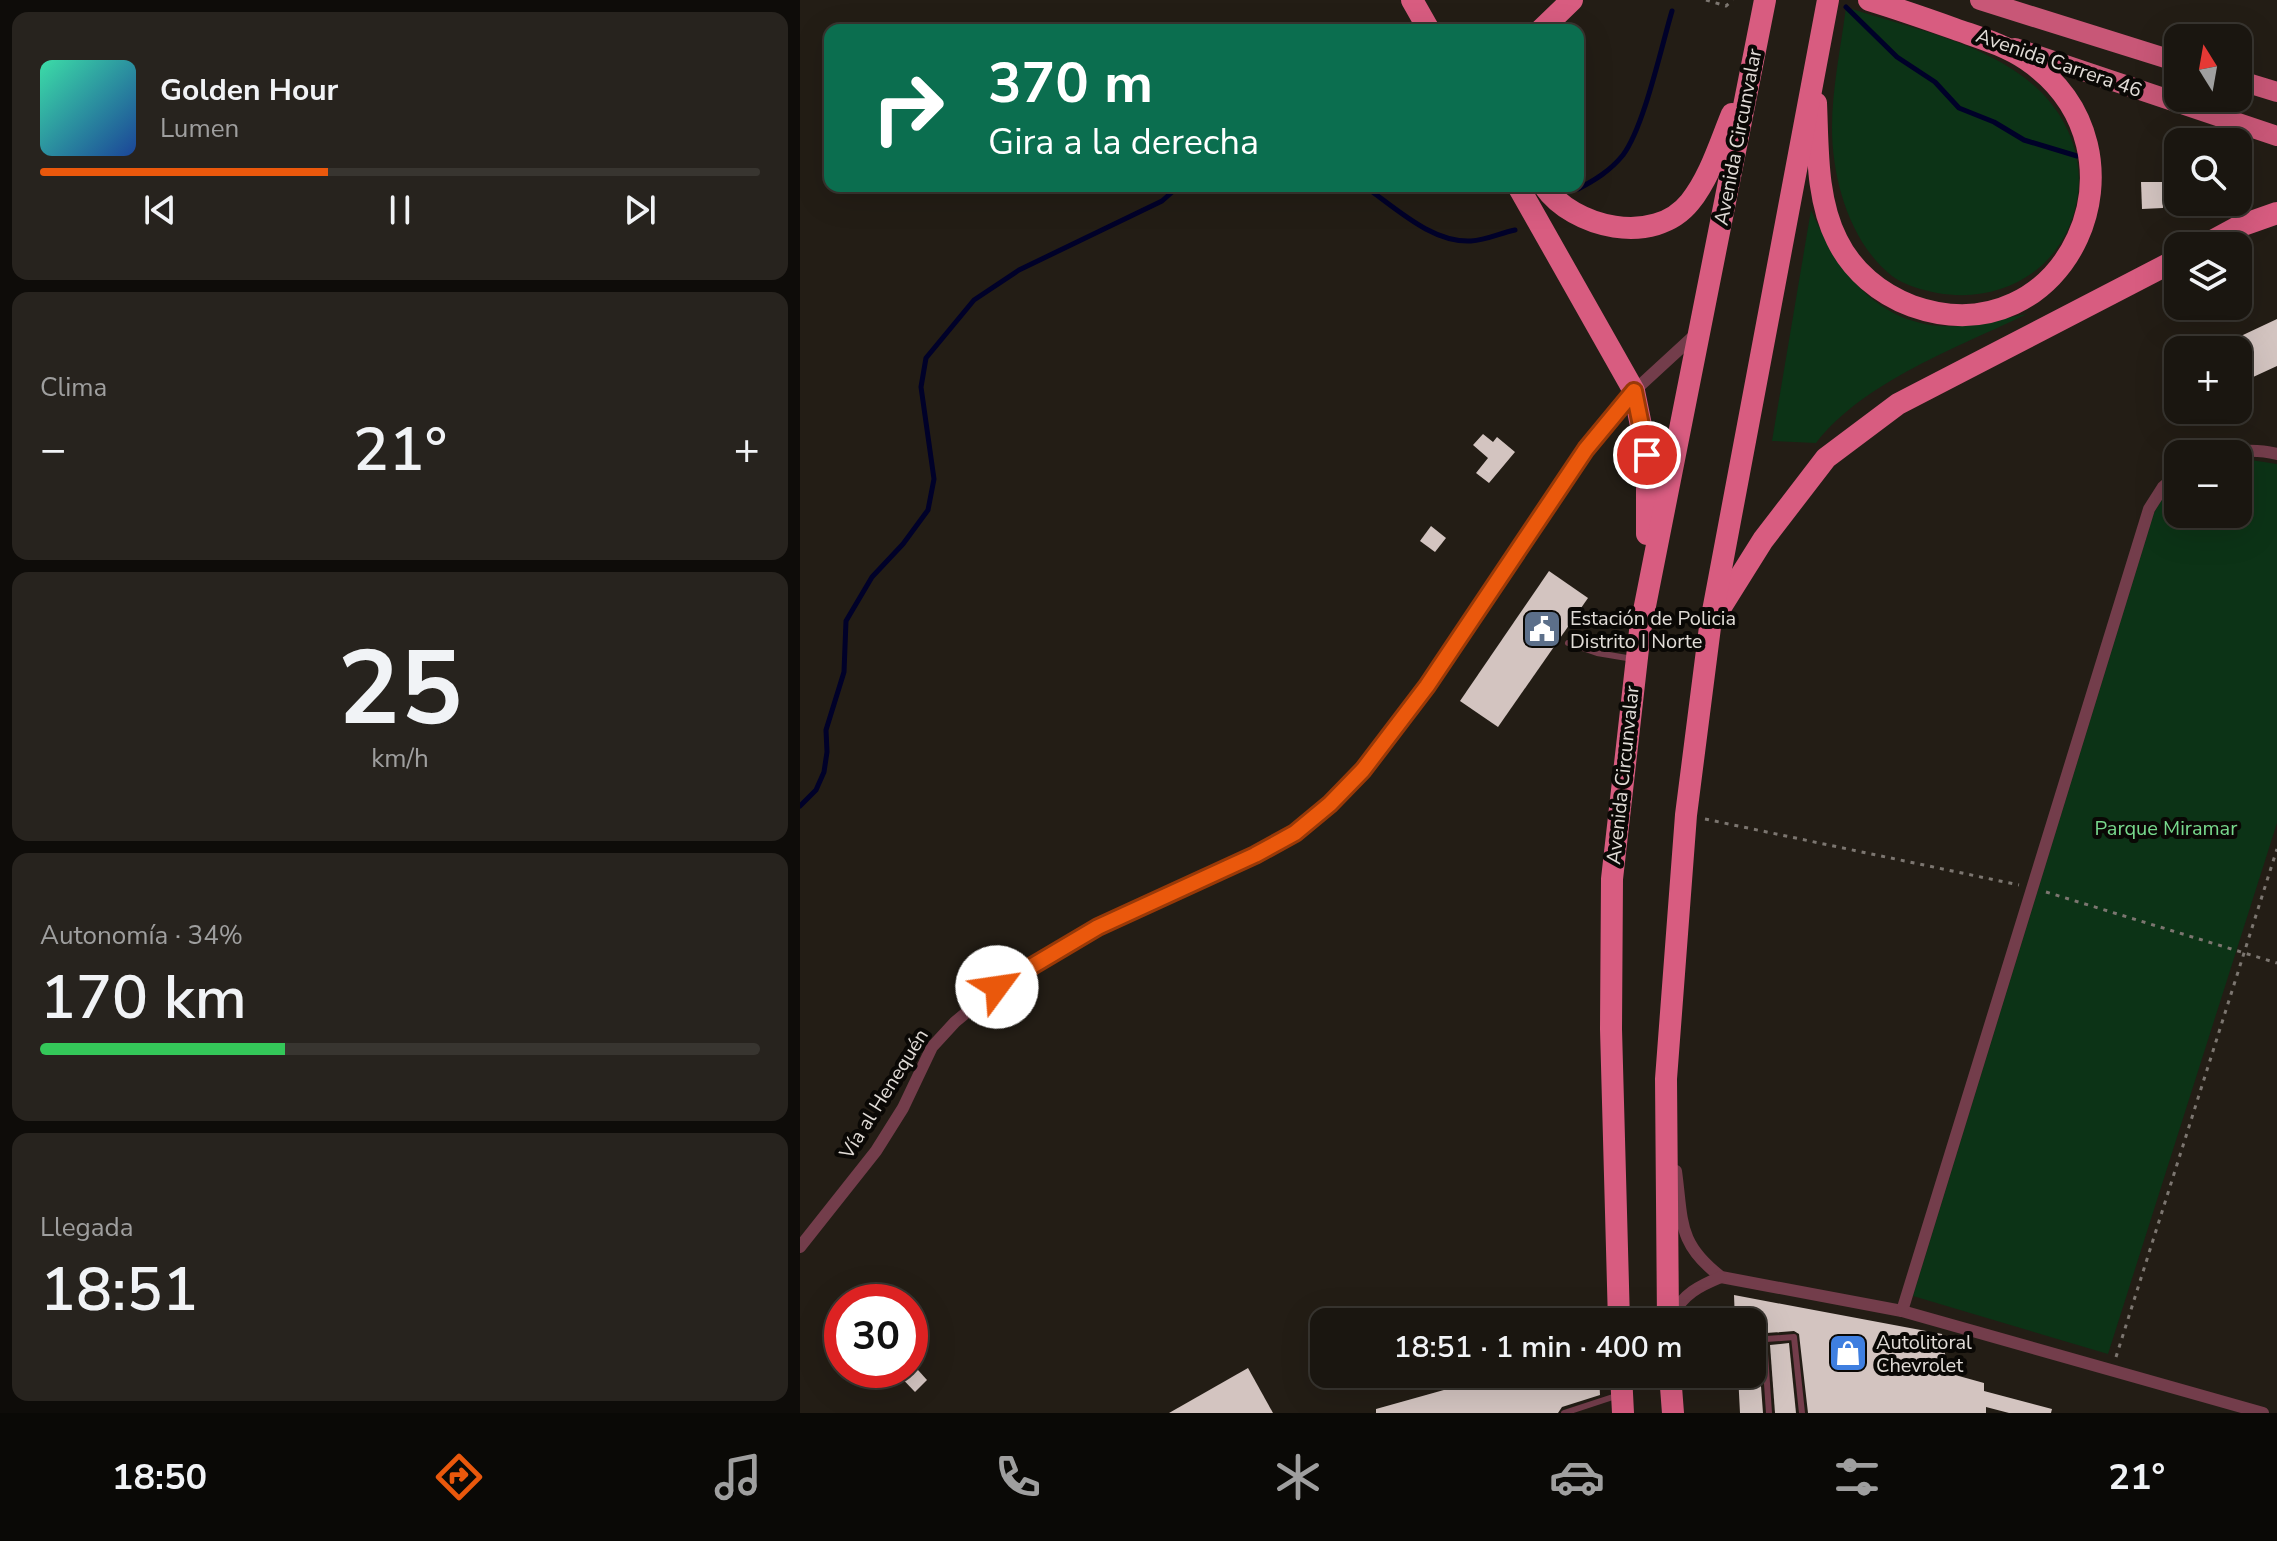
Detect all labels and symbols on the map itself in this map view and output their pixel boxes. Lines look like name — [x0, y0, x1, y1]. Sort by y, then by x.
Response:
street label: Avenida Carrera 46 — [1973, 22, 2145, 104]
north arrow — [2164, 24, 2252, 112]
street label: Avenida Circunvalar — [1708, 46, 1768, 228]
pin — [1613, 421, 1681, 489]
place label: Estación de Policia Distrito I Norte — [1570, 605, 1736, 655]
public building icon: Estación de Policia Distrito I Norte — [1521, 608, 1563, 650]
street label: Avenida Circunvalar — [1600, 684, 1646, 866]
park label: Parque Miramar — [2095, 815, 2237, 842]
position arrow — [955, 945, 1039, 1029]
street label: Vía al Henequén — [833, 1024, 935, 1165]
speed limit sign: 30 — [824, 1284, 928, 1388]
place label: Autolitoral Chevrolet — [1876, 1329, 1972, 1379]
shop icon: Autolitoral Chevrolet — [1827, 1332, 1869, 1374]

